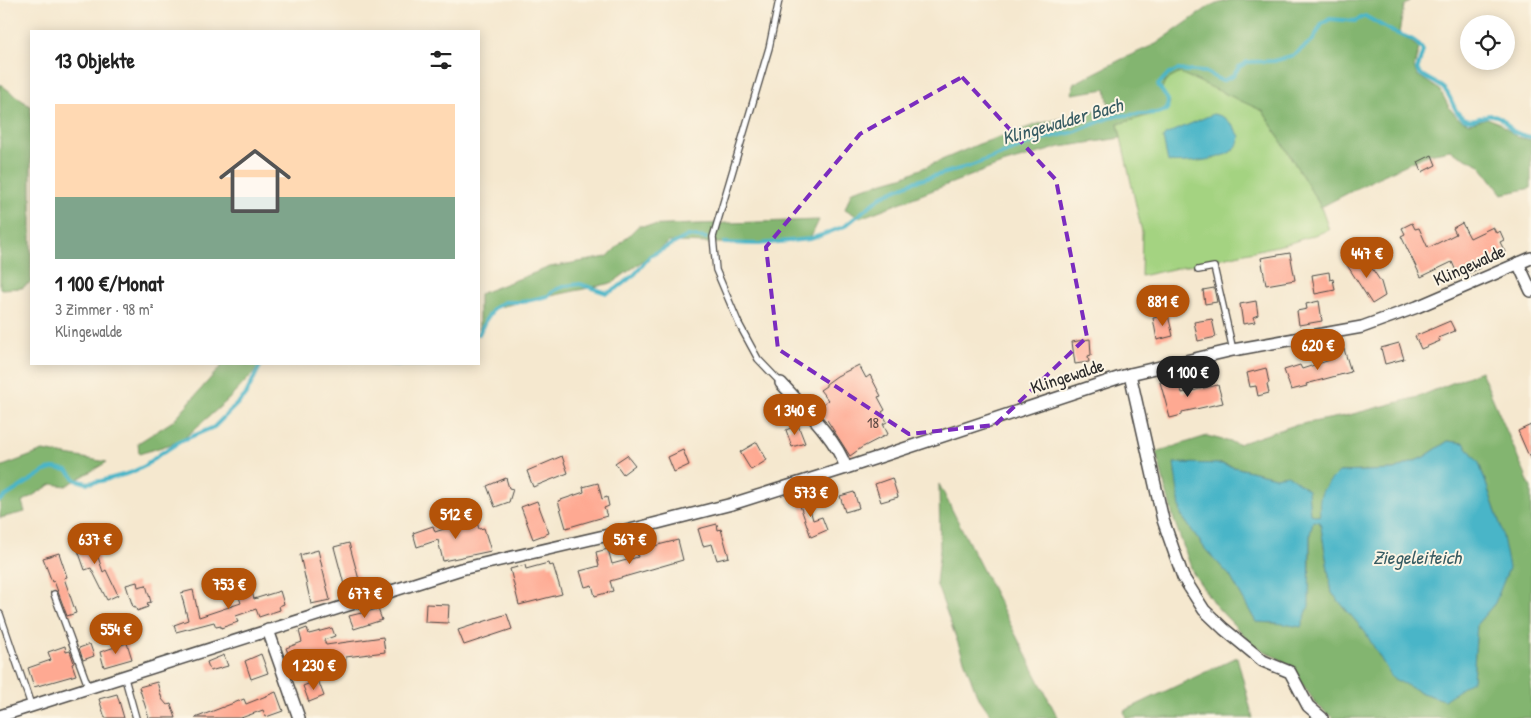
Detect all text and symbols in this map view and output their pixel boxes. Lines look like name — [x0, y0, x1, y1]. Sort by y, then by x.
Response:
map controls — [1460, 15, 1515, 70]
button: locate — [1460, 15, 1515, 70]
text: 13 Objekte — [55, 46, 135, 75]
icon: filters — [427, 46, 455, 74]
water label: Klingewalder Bach — [999, 91, 1127, 151]
icon: home — [210, 136, 300, 226]
pin: 447 € — [1332, 236, 1402, 279]
street label: Klingewalde — [1429, 238, 1509, 292]
text: 447 € — [1351, 242, 1383, 264]
text: 1 100 €/Monat — [55, 269, 164, 298]
pin: 881 € — [1128, 284, 1198, 327]
text: 881 € — [1147, 290, 1179, 312]
text: 3 Zimmer · 98 m² — [55, 298, 153, 320]
text: Klingewalde — [55, 320, 122, 342]
pin: 620 € — [1283, 328, 1353, 371]
text: 620 € — [1302, 334, 1334, 356]
street label: Klingewalde — [1027, 352, 1107, 400]
pin: 1 100 € — [1142, 356, 1234, 398]
text: 1 100 € — [1167, 361, 1209, 383]
pin: 1 340 € — [749, 394, 841, 436]
text: 1 340 € — [774, 399, 816, 421]
house number: 18 — [867, 412, 879, 433]
pin: 573 € — [776, 476, 846, 518]
text: 573 € — [794, 481, 828, 503]
pin: 512 € — [421, 498, 491, 540]
text: 512 € — [440, 503, 472, 525]
pin: 637 € — [60, 522, 130, 565]
pin: 567 € — [595, 522, 665, 565]
text: 637 € — [79, 528, 111, 550]
text: 567 € — [614, 528, 646, 550]
water label: Ziegeleiteich — [1373, 544, 1463, 570]
pin: 753 € — [194, 568, 264, 610]
text: 753 € — [212, 573, 246, 595]
pin: 677 € — [330, 576, 400, 619]
text: 677 € — [348, 582, 382, 604]
pin: 554 € — [81, 612, 151, 655]
text: 554 € — [101, 618, 131, 640]
pin: 1 230 € — [268, 648, 360, 691]
text: 1 230 € — [293, 654, 335, 676]

